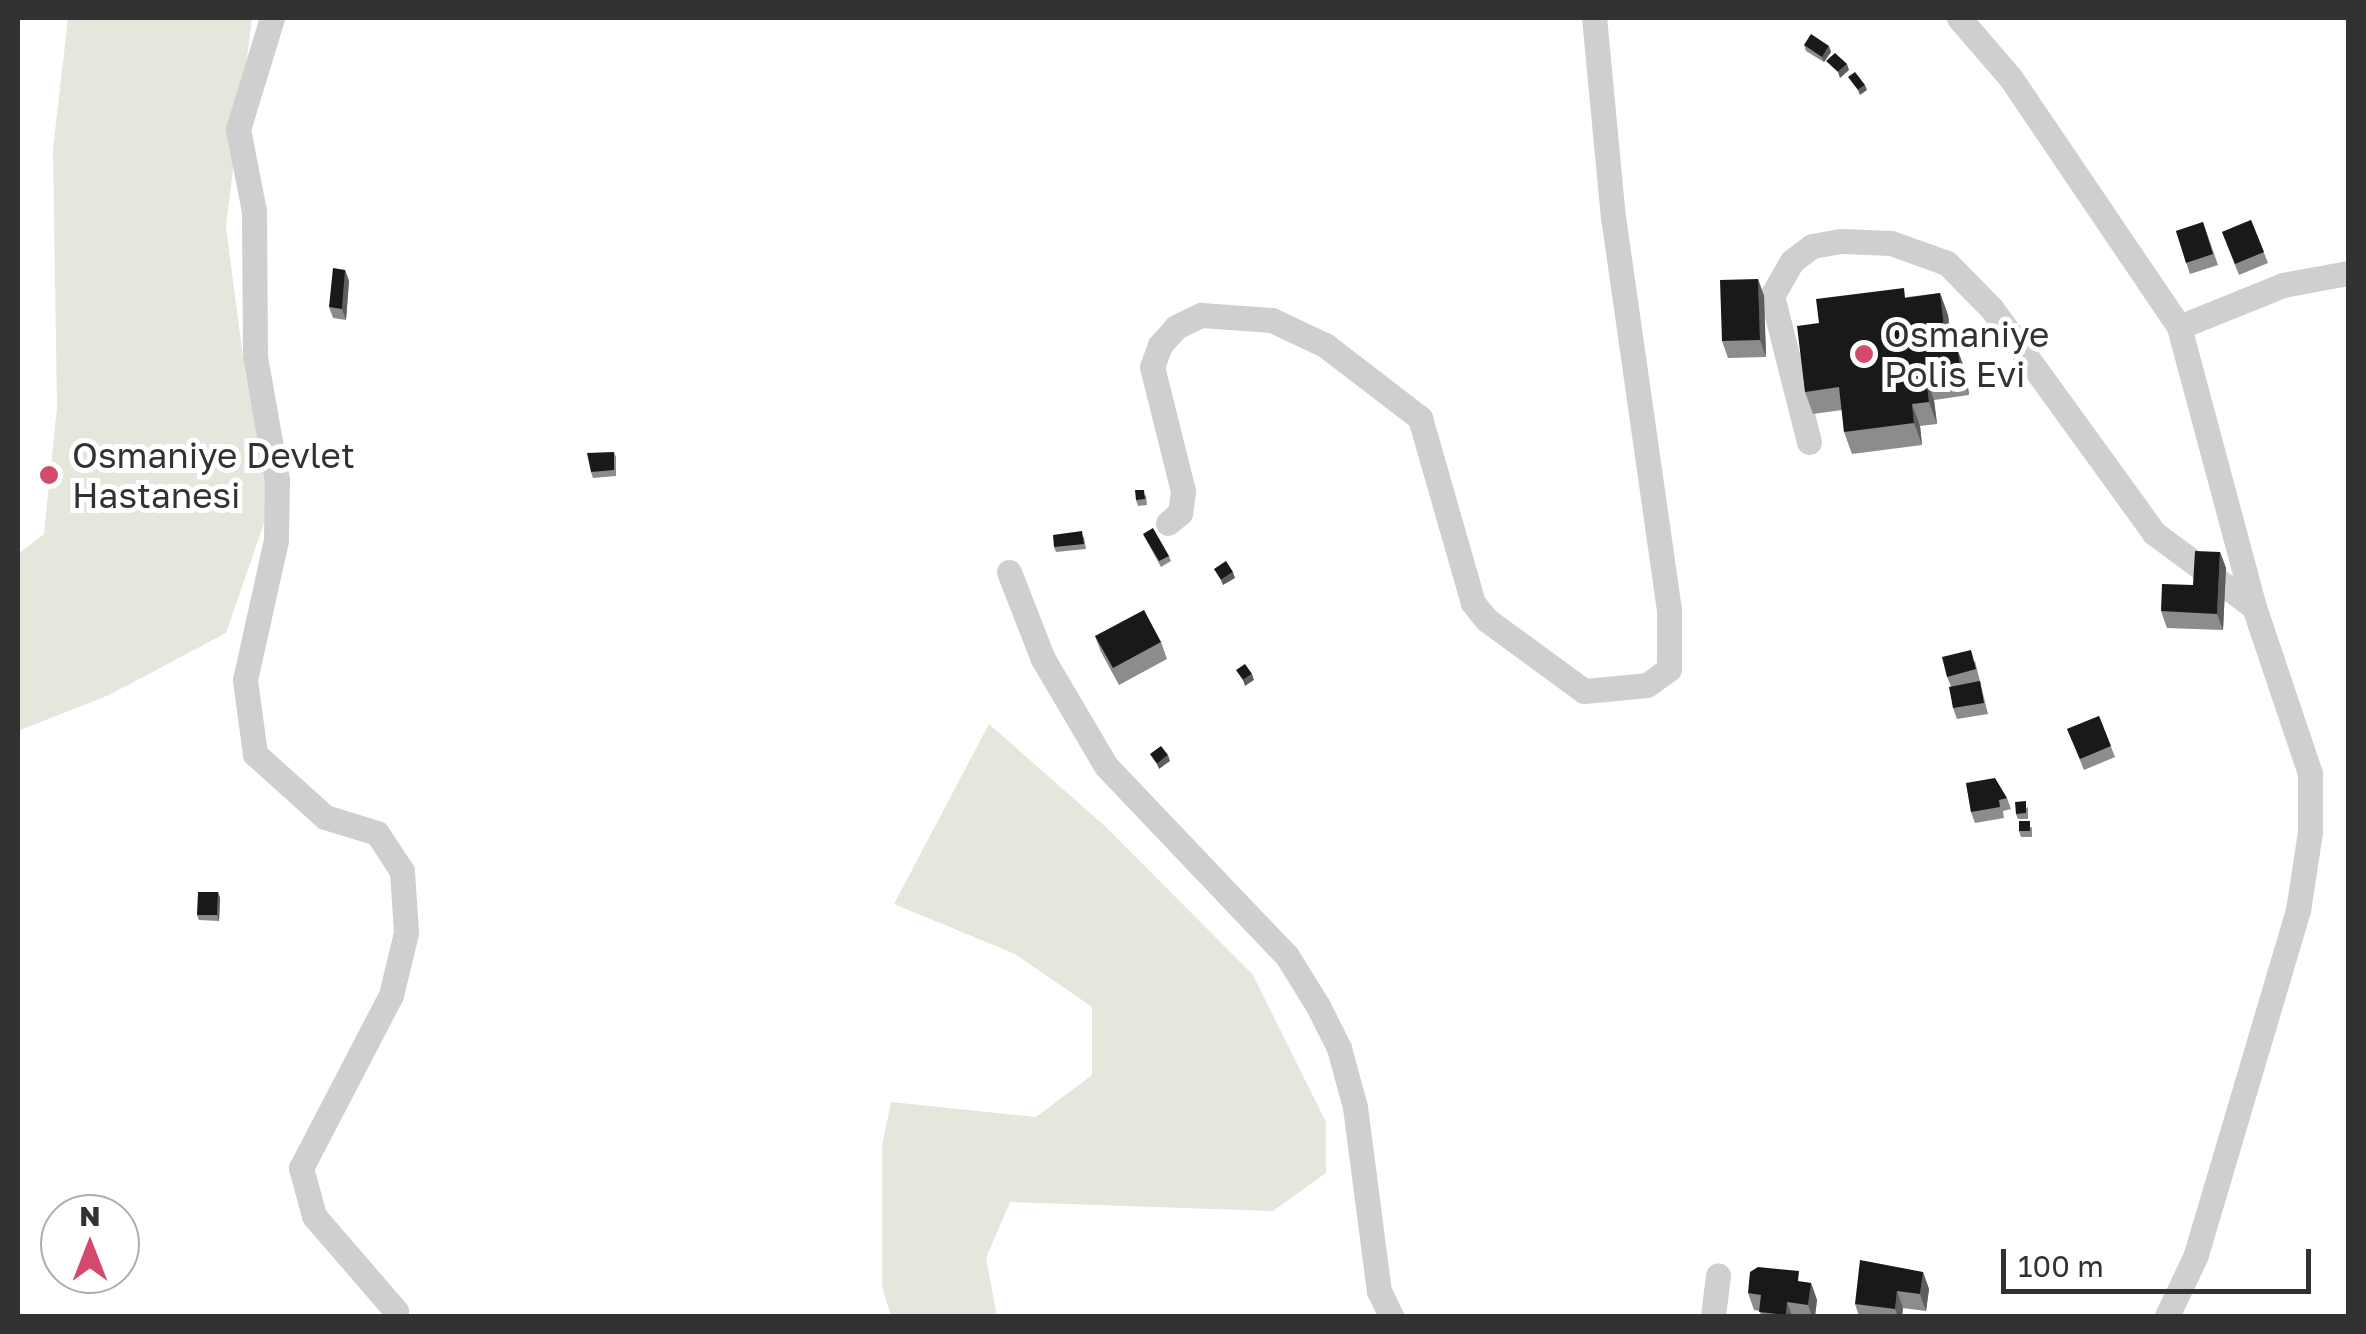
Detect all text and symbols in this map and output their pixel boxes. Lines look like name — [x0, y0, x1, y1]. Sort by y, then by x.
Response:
place label: Osmaniye Polis Evi — [1884, 313, 2049, 395]
marker: Osmaniye Polis Evi — [1853, 343, 1875, 365]
place label: Osmaniye Devlet Hastanesi — [72, 434, 355, 516]
marker: Osmaniye Devlet Hastanesi — [36, 462, 62, 488]
north arrow — [40, 1194, 140, 1294]
text: N — [79, 1199, 101, 1232]
scale bar — [2006, 1229, 2316, 1291]
text: 100 m — [2018, 1248, 2104, 1284]

